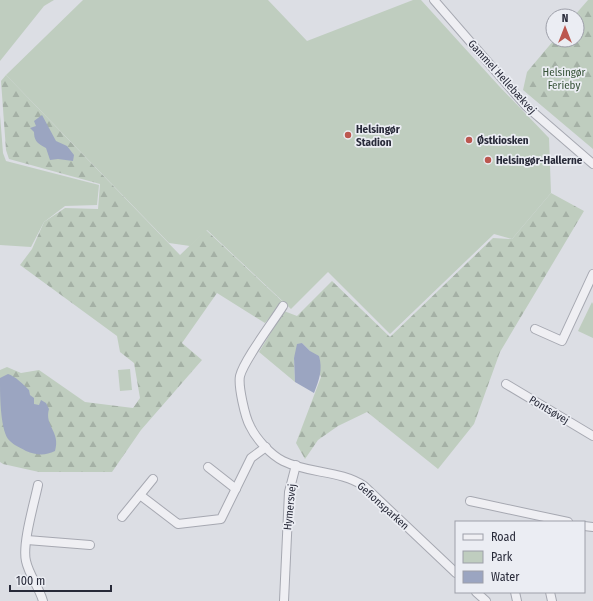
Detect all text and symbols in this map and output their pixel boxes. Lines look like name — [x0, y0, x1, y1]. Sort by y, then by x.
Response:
north arrow — [545, 8, 585, 48]
text: N — [562, 12, 568, 25]
street label: Gammel Hellebækvej — [465, 37, 539, 117]
park label: Helsingør Ferieby — [543, 66, 586, 92]
place label: Helsingør Stadion — [356, 123, 401, 149]
marker: Helsingør Stadion — [343, 130, 353, 140]
place label: Østkiosken — [477, 134, 529, 147]
marker: Østkiosken — [464, 135, 474, 145]
place label: Helsingør-Hallerne — [496, 154, 583, 167]
marker: Helsingør-Hallerne — [483, 155, 493, 165]
street label: Pontsøvej — [527, 393, 571, 427]
street label: Gefionsparken — [354, 479, 412, 533]
street label: Hymersvej — [281, 483, 299, 531]
legend — [455, 521, 585, 593]
text: Road — [491, 530, 516, 544]
text: Park — [491, 550, 513, 564]
scale bar — [10, 567, 111, 593]
text: Water — [491, 570, 520, 584]
text: 100 m — [16, 574, 45, 588]

